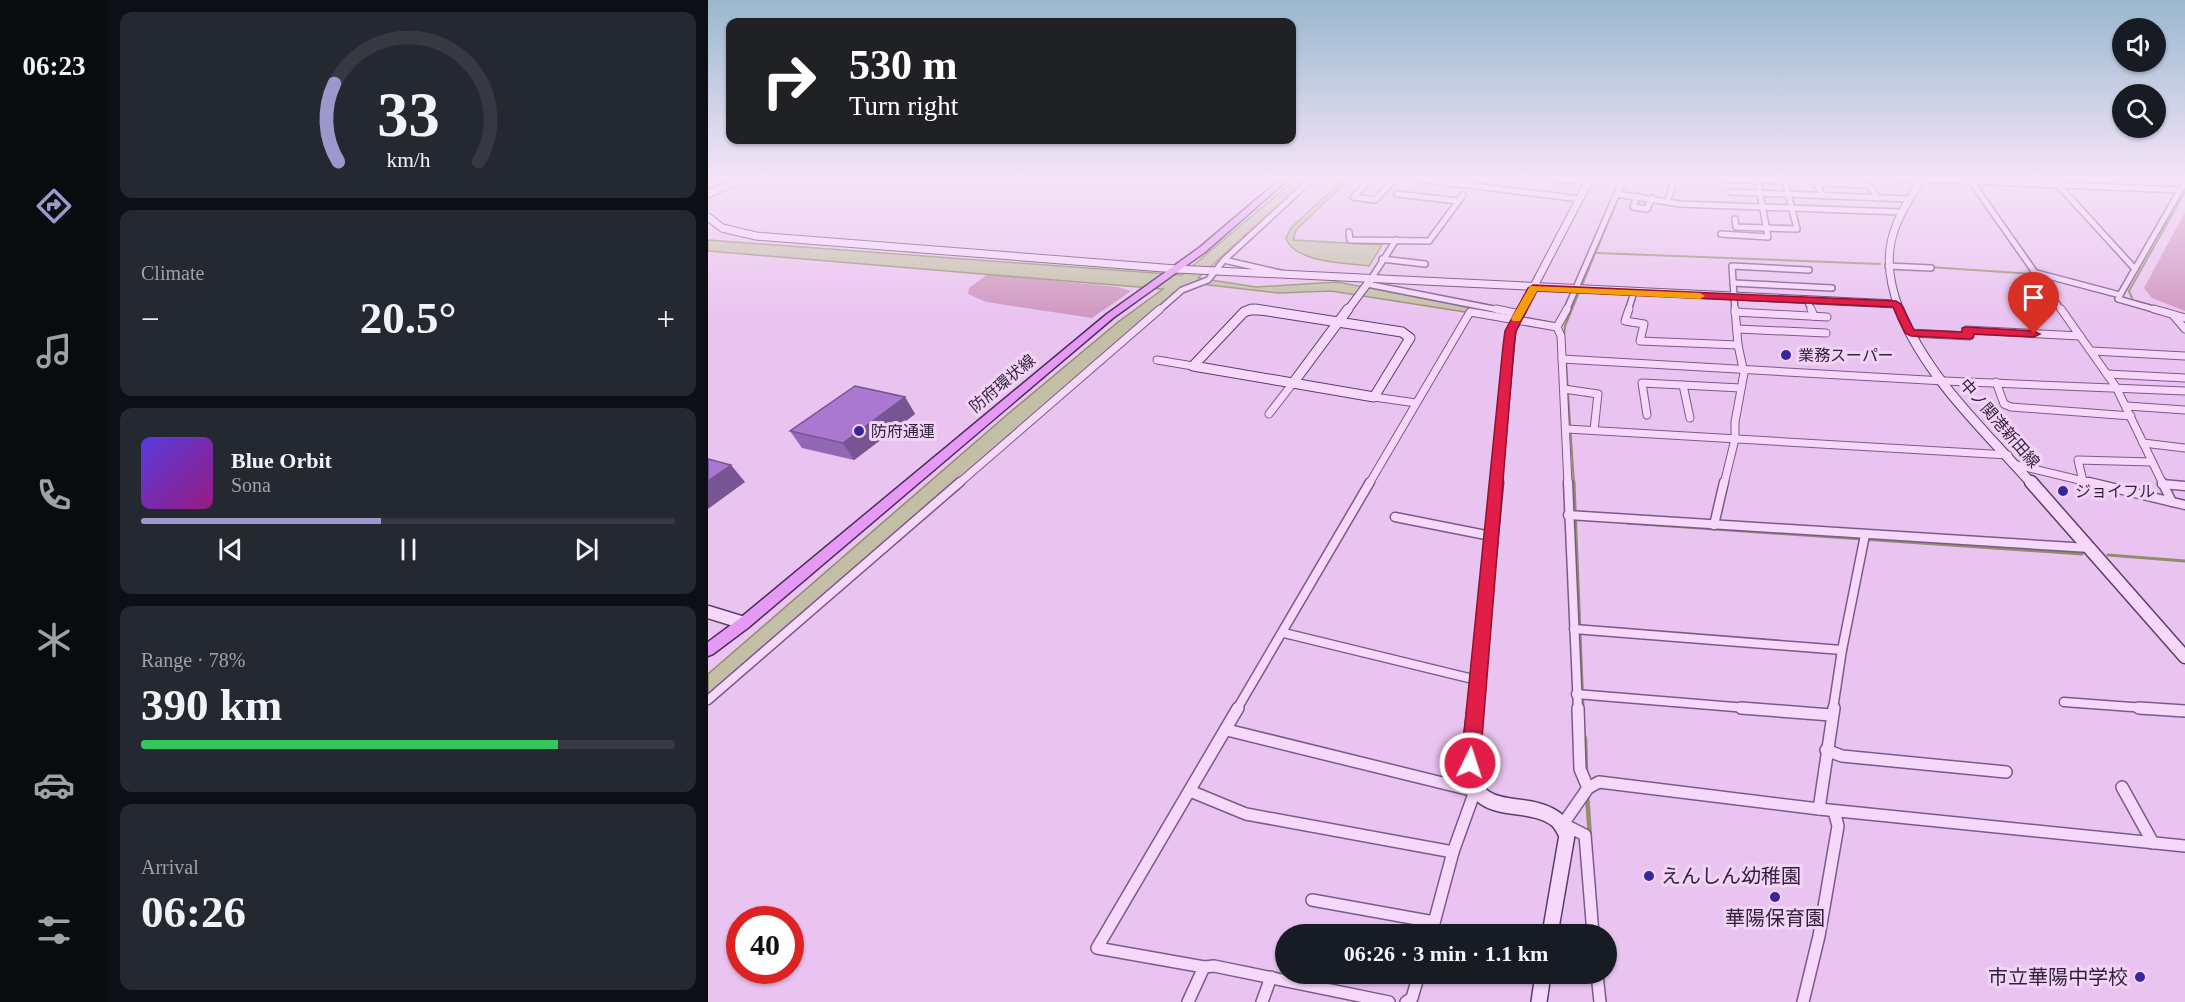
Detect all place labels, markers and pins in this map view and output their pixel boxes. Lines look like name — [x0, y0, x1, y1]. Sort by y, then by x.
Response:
pin — [2008, 272, 2059, 334]
place label: 業務スーパー — [1798, 347, 1894, 364]
marker: 業務スーパー — [1779, 348, 1793, 362]
place label: 防府通運 — [871, 423, 935, 440]
marker: 防府通運 — [852, 424, 866, 438]
place label: ジョイフル — [2075, 483, 2155, 500]
marker: ジョイフル — [2056, 484, 2070, 498]
place label: えんしん幼稚園 — [1661, 865, 1801, 887]
marker: えんしん幼稚園 — [1642, 869, 1656, 883]
marker: 華陽保育園 — [1768, 890, 1782, 904]
place label: 華陽保育園 — [1725, 907, 1825, 929]
place label: 市立華陽中学校 — [1988, 966, 2128, 988]
marker: 市立華陽中学校 — [2133, 970, 2147, 984]

